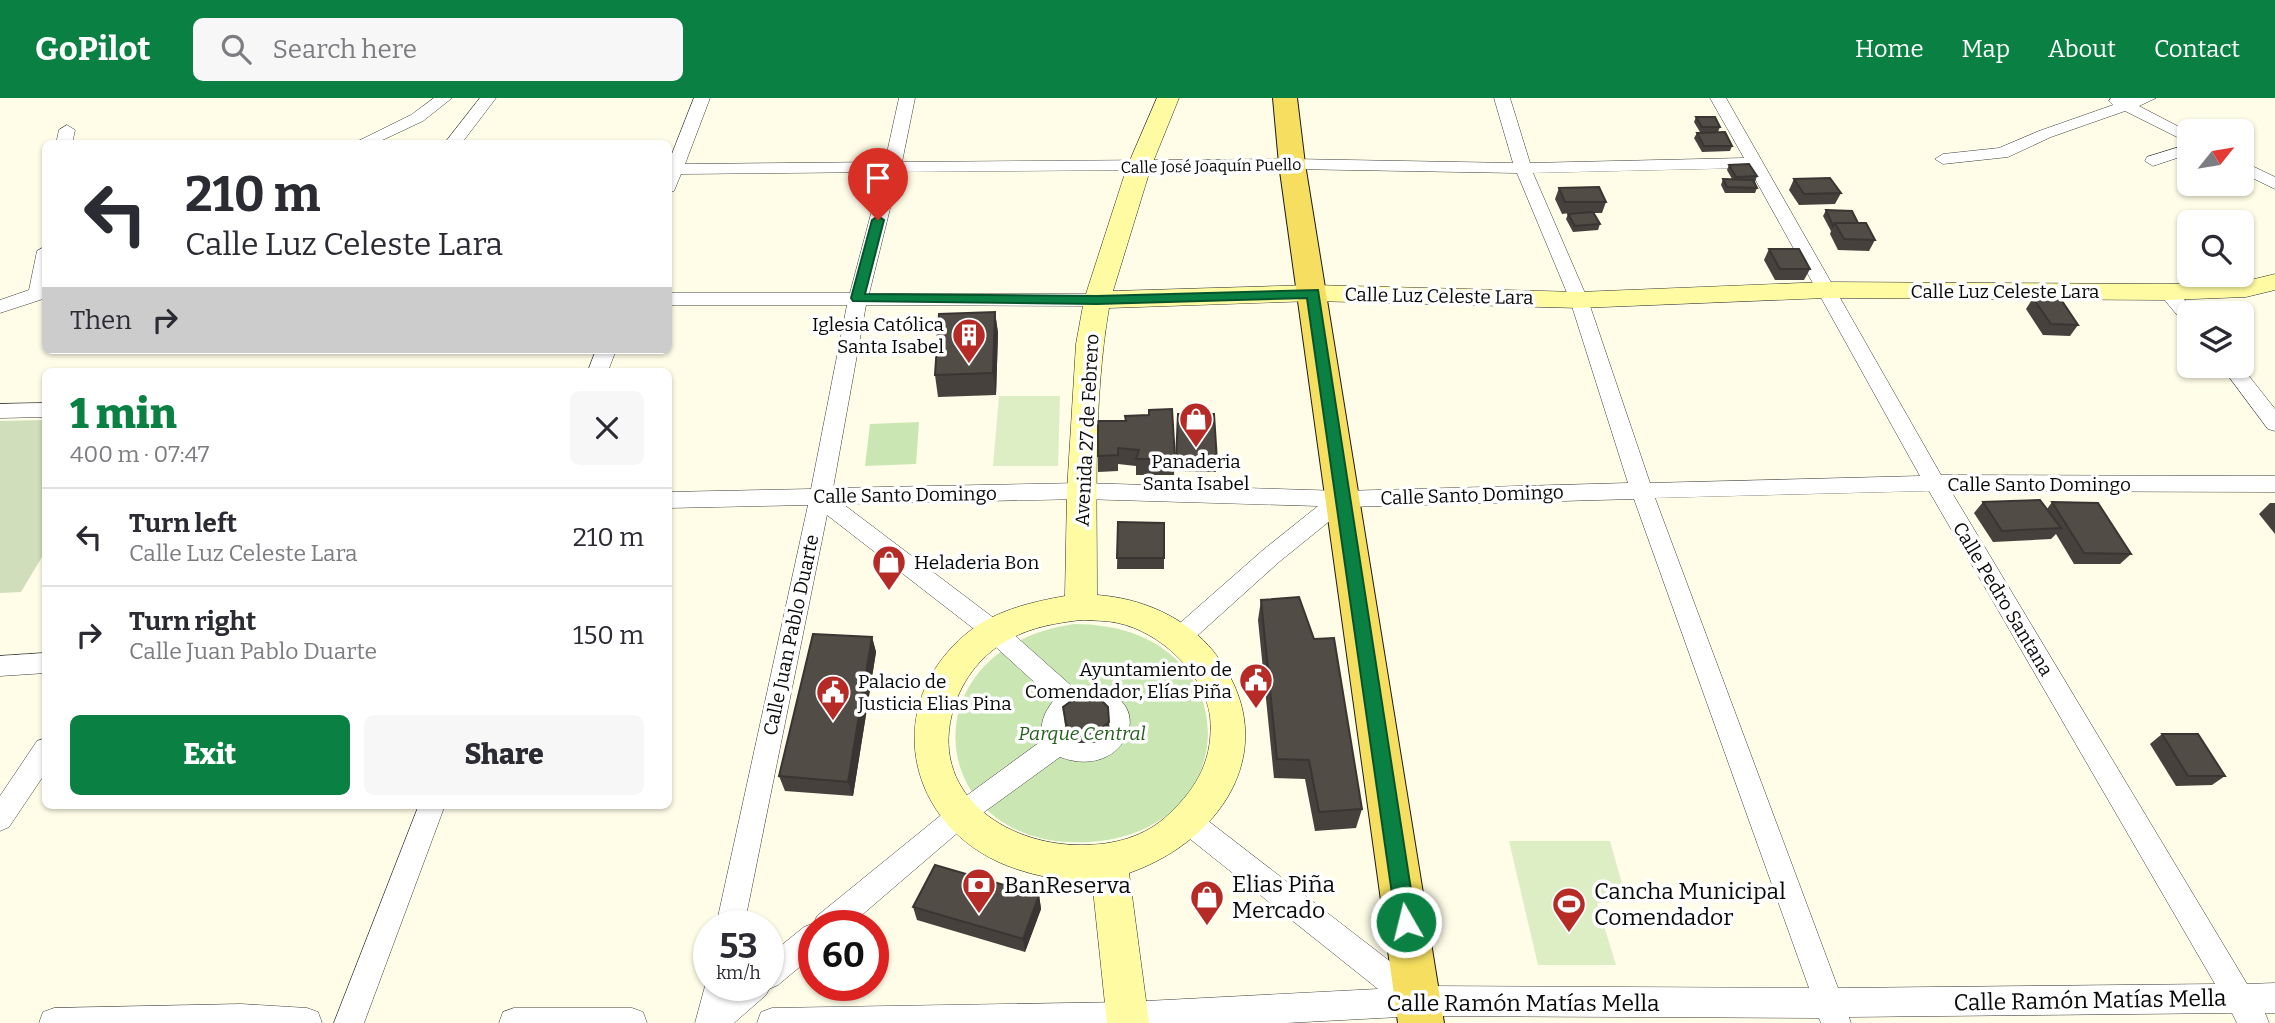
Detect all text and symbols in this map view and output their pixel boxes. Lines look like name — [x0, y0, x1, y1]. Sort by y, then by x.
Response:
search box — [193, 18, 683, 81]
text: GoPilot — [35, 29, 151, 69]
icon: search — [217, 30, 255, 68]
text: Search here — [273, 34, 417, 65]
text: Home — [1855, 35, 1924, 63]
text: Map — [1962, 35, 2010, 63]
text: About — [2048, 35, 2116, 63]
text: Contact — [2154, 35, 2240, 63]
north arrow — [2177, 119, 2254, 196]
map controls — [2177, 119, 2254, 378]
pin — [848, 148, 908, 220]
street label: Calle José Joaquín Puello — [1121, 155, 1301, 177]
icon: arrive — [859, 159, 897, 197]
text: 210 m — [185, 165, 320, 224]
icon: left — [70, 168, 161, 259]
button: search — [2177, 210, 2254, 287]
text: Calle Luz Celeste Lara — [185, 225, 503, 263]
street label: Calle Luz Celeste Lara — [1911, 280, 2100, 303]
street label: Calle Luz Celeste Lara — [1344, 283, 1534, 309]
icon: right — [146, 301, 184, 339]
button: layers — [2177, 301, 2254, 378]
text: Then — [70, 305, 132, 336]
place label: Iglesia Católica Santa Isabel — [812, 313, 945, 358]
building icon: Iglesia Católica Santa Isabel — [950, 316, 988, 365]
street label: Avenida 27 de Febrero — [1070, 333, 1104, 527]
text: 1 min — [70, 389, 177, 439]
button: close — [570, 391, 644, 465]
shop icon: Panaderia Santa Isabel — [1177, 400, 1215, 449]
text: 400 m · 07:47 — [70, 440, 209, 468]
place label: Panaderia Santa Isabel — [1143, 450, 1249, 495]
street label: Calle Santo Domingo — [1947, 473, 2131, 496]
street label: Calle Santo Domingo — [1380, 480, 1564, 510]
street label: Calle Santo Domingo — [813, 482, 997, 508]
text: Turn left — [129, 508, 237, 539]
icon: left — [70, 518, 108, 556]
street label: Calle Pedro Santana — [1948, 518, 2058, 681]
text: 210 m — [573, 522, 644, 553]
street label: Calle Juan Pablo Duarte — [758, 532, 824, 738]
text: Calle Luz Celeste Lara — [129, 539, 358, 567]
shop icon: Heladeria Bon — [870, 543, 908, 592]
place label: Heladeria Bon — [914, 551, 1039, 574]
text: Turn right — [129, 606, 256, 637]
icon: right — [70, 616, 108, 654]
text: 150 m — [573, 620, 644, 651]
text: Calle Juan Pablo Duarte — [129, 637, 377, 665]
place label: Ayuntamiento de Comendador, Elías Piña — [1025, 658, 1233, 703]
public building icon: Ayuntamiento de Comendador, Elías Piña — [1237, 661, 1275, 710]
place label: Palacio de Justicia Elias Pina — [857, 670, 1012, 715]
public building icon: Palacio de Justicia Elias Pina — [814, 673, 852, 722]
button: Exit — [70, 715, 350, 795]
button: Share — [364, 715, 644, 795]
park label: Parque Central — [1018, 722, 1146, 745]
bank icon: BanReserva — [960, 866, 998, 915]
place label: Elias Piña Mercado — [1232, 870, 1336, 924]
place label: BanReserva — [1004, 871, 1131, 899]
place label: Cancha Municipal Comendador — [1594, 877, 1786, 931]
shop icon: Elias Piña Mercado — [1188, 878, 1226, 927]
position arrow — [1369, 885, 1443, 959]
sports icon: Cancha Municipal Comendador — [1550, 885, 1588, 934]
speed limit sign: 60 — [798, 910, 889, 1001]
text: 53 — [719, 925, 758, 967]
text: km/h — [716, 962, 761, 984]
street label: Calle Ramón Matías Mella — [1953, 984, 2227, 1016]
street label: Calle Ramón Matías Mella — [1387, 989, 1660, 1017]

